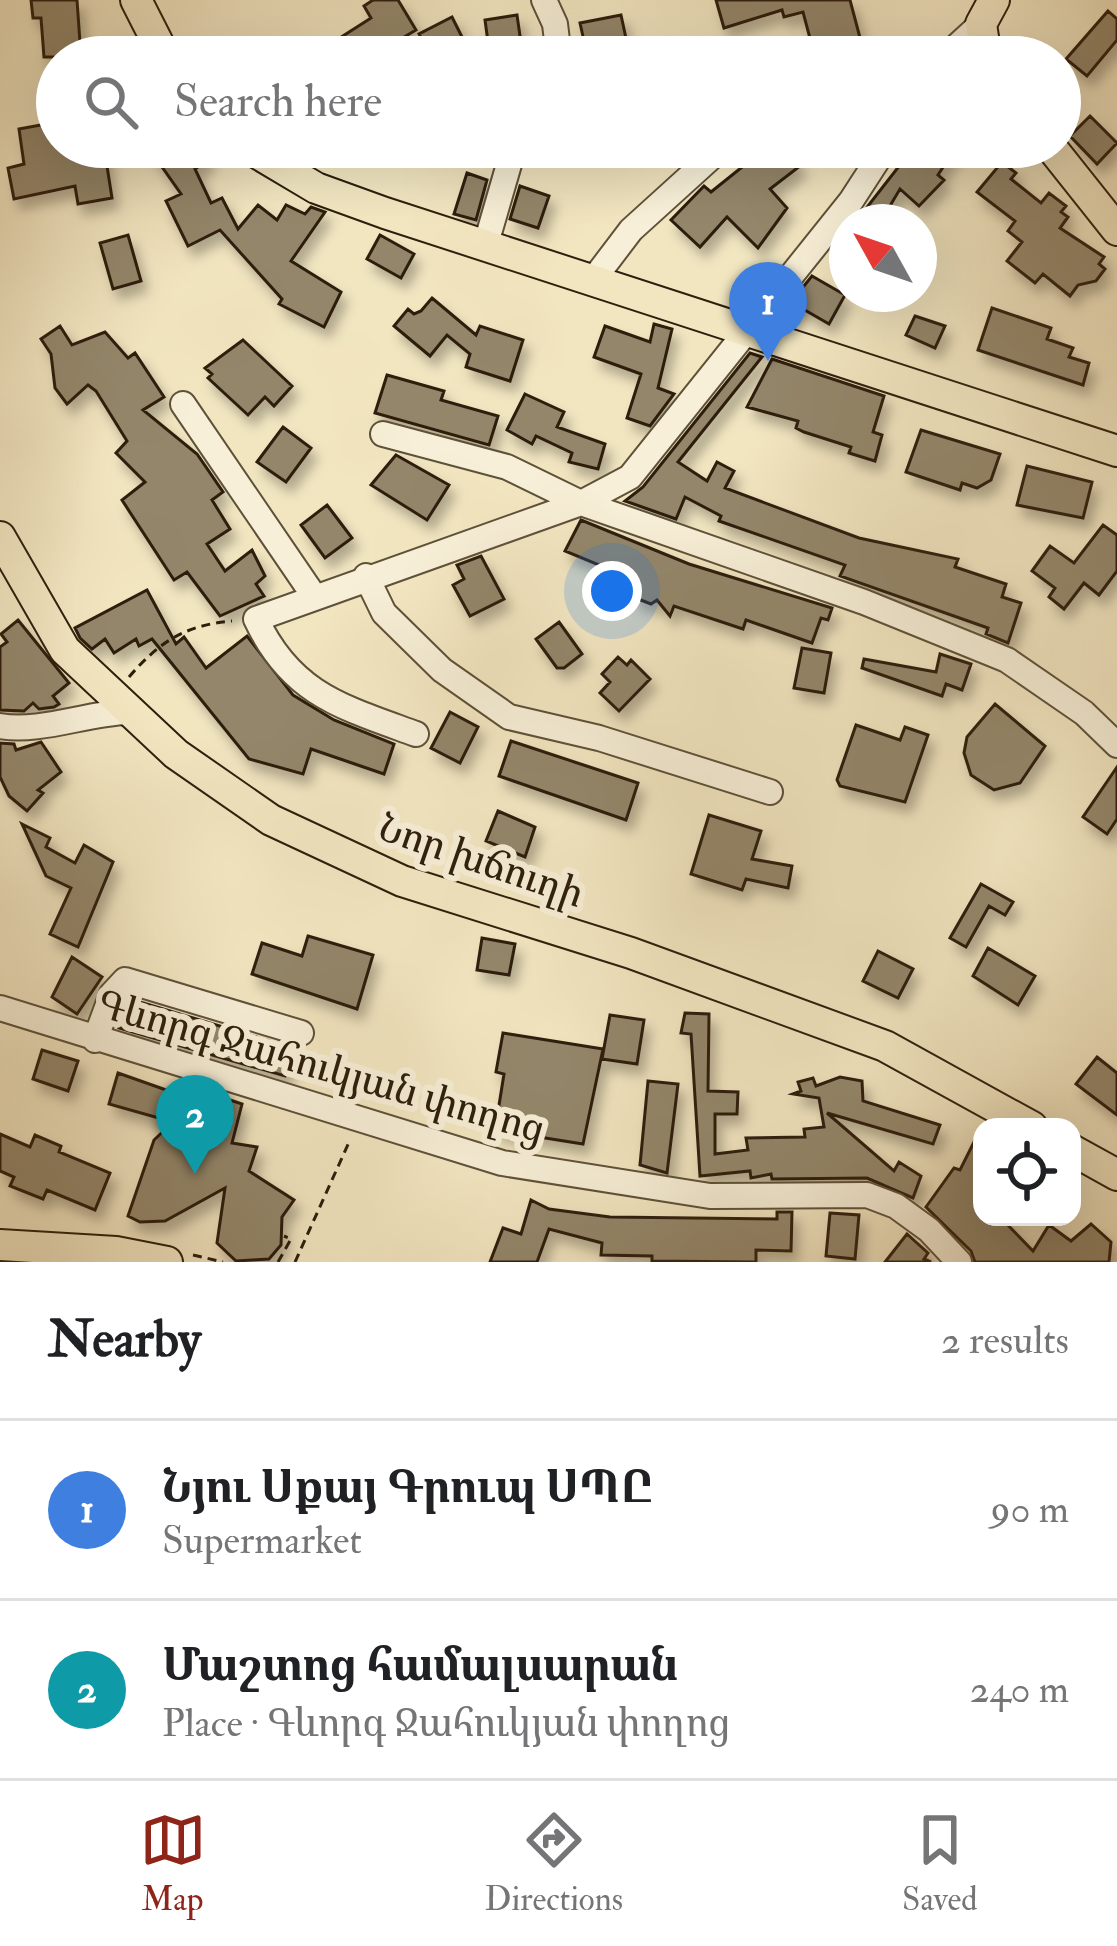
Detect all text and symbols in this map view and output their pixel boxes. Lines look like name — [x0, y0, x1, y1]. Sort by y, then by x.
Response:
search box — [36, 36, 1081, 168]
icon: search — [78, 69, 144, 135]
text: Search here — [174, 74, 382, 130]
north arrow — [829, 204, 937, 312]
pin: 1 — [729, 262, 807, 361]
your location — [582, 561, 642, 621]
street label: Նոր խճուղի — [372, 803, 590, 919]
street label: Գևորգ Ջահուկյան փողոց — [92, 980, 550, 1154]
pin: 2 — [156, 1075, 234, 1174]
map controls — [973, 1118, 1081, 1226]
button: locate — [973, 1118, 1081, 1226]
text: Nearby — [48, 1308, 201, 1372]
text: 2 results — [941, 1316, 1069, 1365]
text: Նյու Սքայ Գրուպ ՍՊԸ — [162, 1460, 654, 1516]
text: 1 — [80, 1485, 94, 1534]
text: 90 m — [991, 1485, 1069, 1534]
text: Supermarket — [162, 1516, 362, 1565]
text: Մաշտոց համալսարան — [162, 1638, 678, 1694]
text: 2 — [77, 1665, 97, 1714]
text: 240 m — [970, 1665, 1069, 1714]
text: Place · Գևորգ Ջահուկյան փողոց — [162, 1699, 730, 1748]
tab: Map — [140, 1807, 206, 1920]
tab: Directions — [485, 1807, 623, 1920]
tab: Saved — [902, 1807, 977, 1920]

